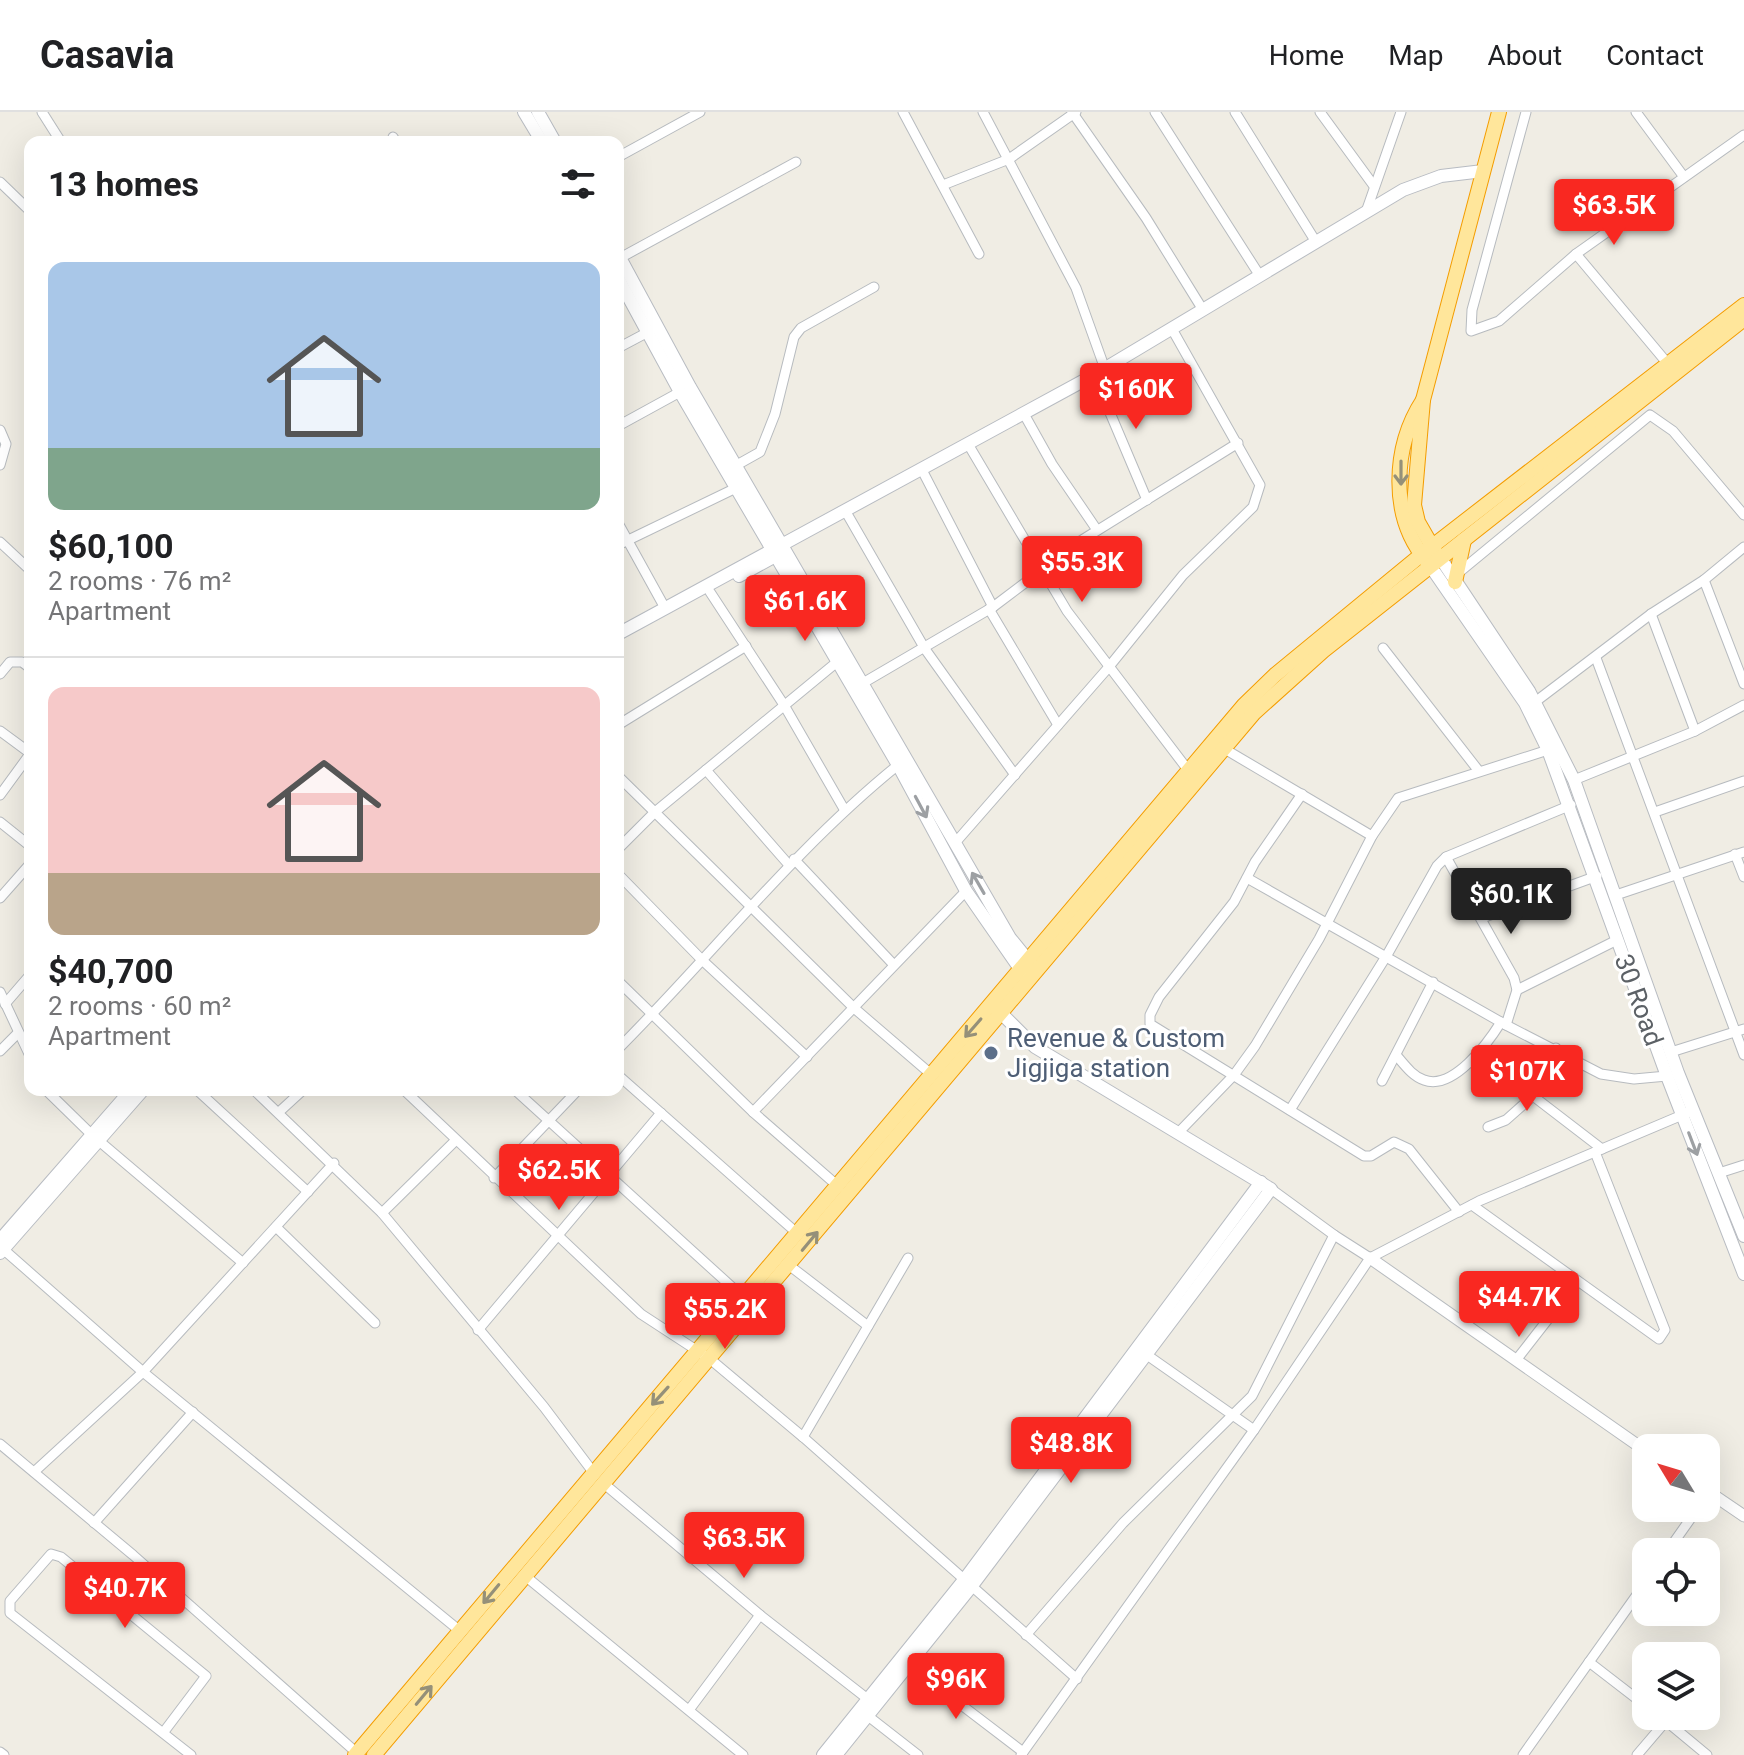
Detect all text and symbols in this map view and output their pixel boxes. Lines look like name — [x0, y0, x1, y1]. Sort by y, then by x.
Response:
text: Casavia — [40, 33, 174, 77]
text: Home — [1269, 39, 1344, 72]
text: Map — [1388, 39, 1444, 72]
text: About — [1488, 39, 1562, 72]
text: Contact — [1606, 39, 1704, 72]
icon: filters — [556, 162, 600, 206]
text: 13 homes — [48, 164, 199, 204]
pin: $63.5K — [1549, 179, 1679, 247]
text: $63.5K — [1572, 190, 1656, 220]
icon: home — [252, 314, 396, 458]
pin: $160K — [1080, 363, 1192, 431]
text: $160K — [1098, 374, 1174, 404]
one-way arrow — [1393, 459, 1409, 486]
text: $60,100 — [48, 526, 173, 566]
pin: $55.3K — [1017, 536, 1147, 604]
text: $55.3K — [1040, 547, 1124, 577]
text: 2 rooms · 76 m² — [48, 566, 231, 596]
pin: $61.6K — [740, 575, 870, 643]
text: $61.6K — [763, 586, 847, 616]
text: Apartment — [48, 596, 171, 626]
icon: home — [252, 739, 396, 883]
one-way arrow — [913, 795, 929, 819]
pin: $60.1K — [1446, 868, 1576, 936]
one-way arrow — [970, 872, 986, 895]
text: $60.1K — [1469, 879, 1553, 909]
street label: 30 Road — [1609, 950, 1669, 1050]
text: $40,700 — [48, 951, 173, 991]
text: 2 rooms · 60 m² — [48, 991, 231, 1021]
one-way arrow — [965, 1017, 983, 1037]
text: Apartment — [48, 1021, 171, 1051]
place label: Revenue & Custom Jigjiga station — [1007, 1023, 1225, 1083]
marker: Revenue & Custom Jigjiga station — [982, 1044, 1000, 1062]
pin: $107K — [1471, 1045, 1583, 1113]
text: $107K — [1489, 1056, 1565, 1086]
one-way arrow — [1687, 1131, 1701, 1156]
pin: $62.5K — [494, 1144, 624, 1212]
text: $62.5K — [517, 1155, 601, 1185]
one-way arrow — [801, 1231, 819, 1252]
pin: $44.7K — [1454, 1271, 1584, 1339]
text: $44.7K — [1477, 1282, 1561, 1312]
pin: $55.2K — [660, 1283, 790, 1351]
text: $55.2K — [683, 1294, 767, 1324]
one-way arrow — [651, 1386, 669, 1406]
pin: $48.8K — [1006, 1417, 1136, 1485]
text: $48.8K — [1029, 1428, 1113, 1458]
north arrow — [1632, 1434, 1720, 1522]
map controls — [1632, 1434, 1720, 1730]
pin: $63.5K — [679, 1512, 809, 1580]
text: $63.5K — [702, 1523, 786, 1553]
button: locate — [1632, 1538, 1720, 1626]
pin: $40.7K — [60, 1562, 190, 1630]
text: $40.7K — [83, 1573, 167, 1603]
one-way arrow — [482, 1583, 500, 1603]
button: layers — [1632, 1642, 1720, 1730]
pin: $96K — [909, 1653, 1003, 1721]
text: $96K — [925, 1664, 987, 1694]
one-way arrow — [415, 1685, 433, 1706]

